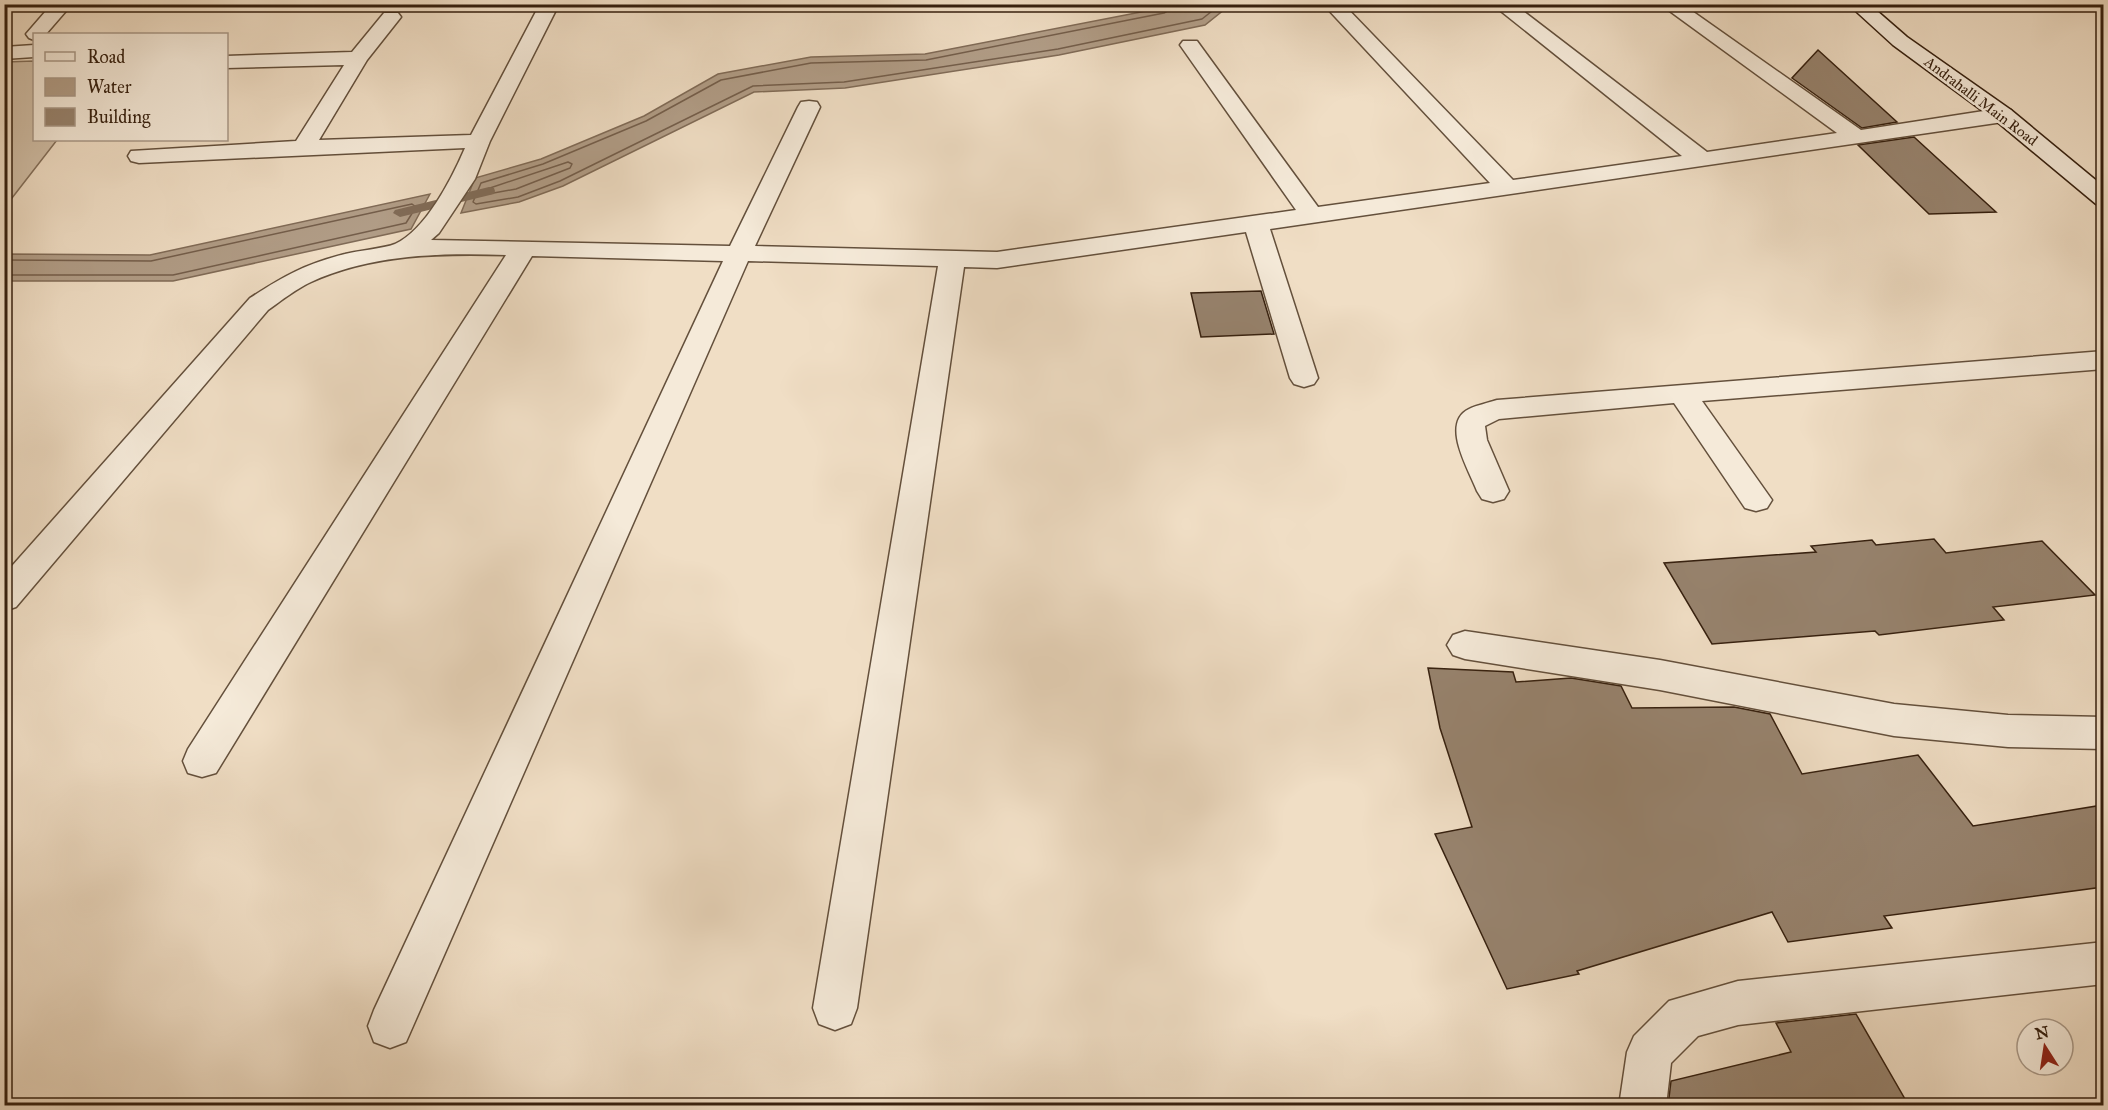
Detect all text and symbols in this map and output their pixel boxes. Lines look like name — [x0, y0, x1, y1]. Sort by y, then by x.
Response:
legend — [33, 33, 228, 141]
text: Road — [87, 46, 125, 68]
street label: Andrahalli Main Road — [1920, 52, 2042, 150]
text: Water — [87, 76, 132, 98]
text: Building — [87, 106, 151, 129]
north arrow — [2015, 1017, 2075, 1077]
text: N — [2033, 1022, 2051, 1044]

